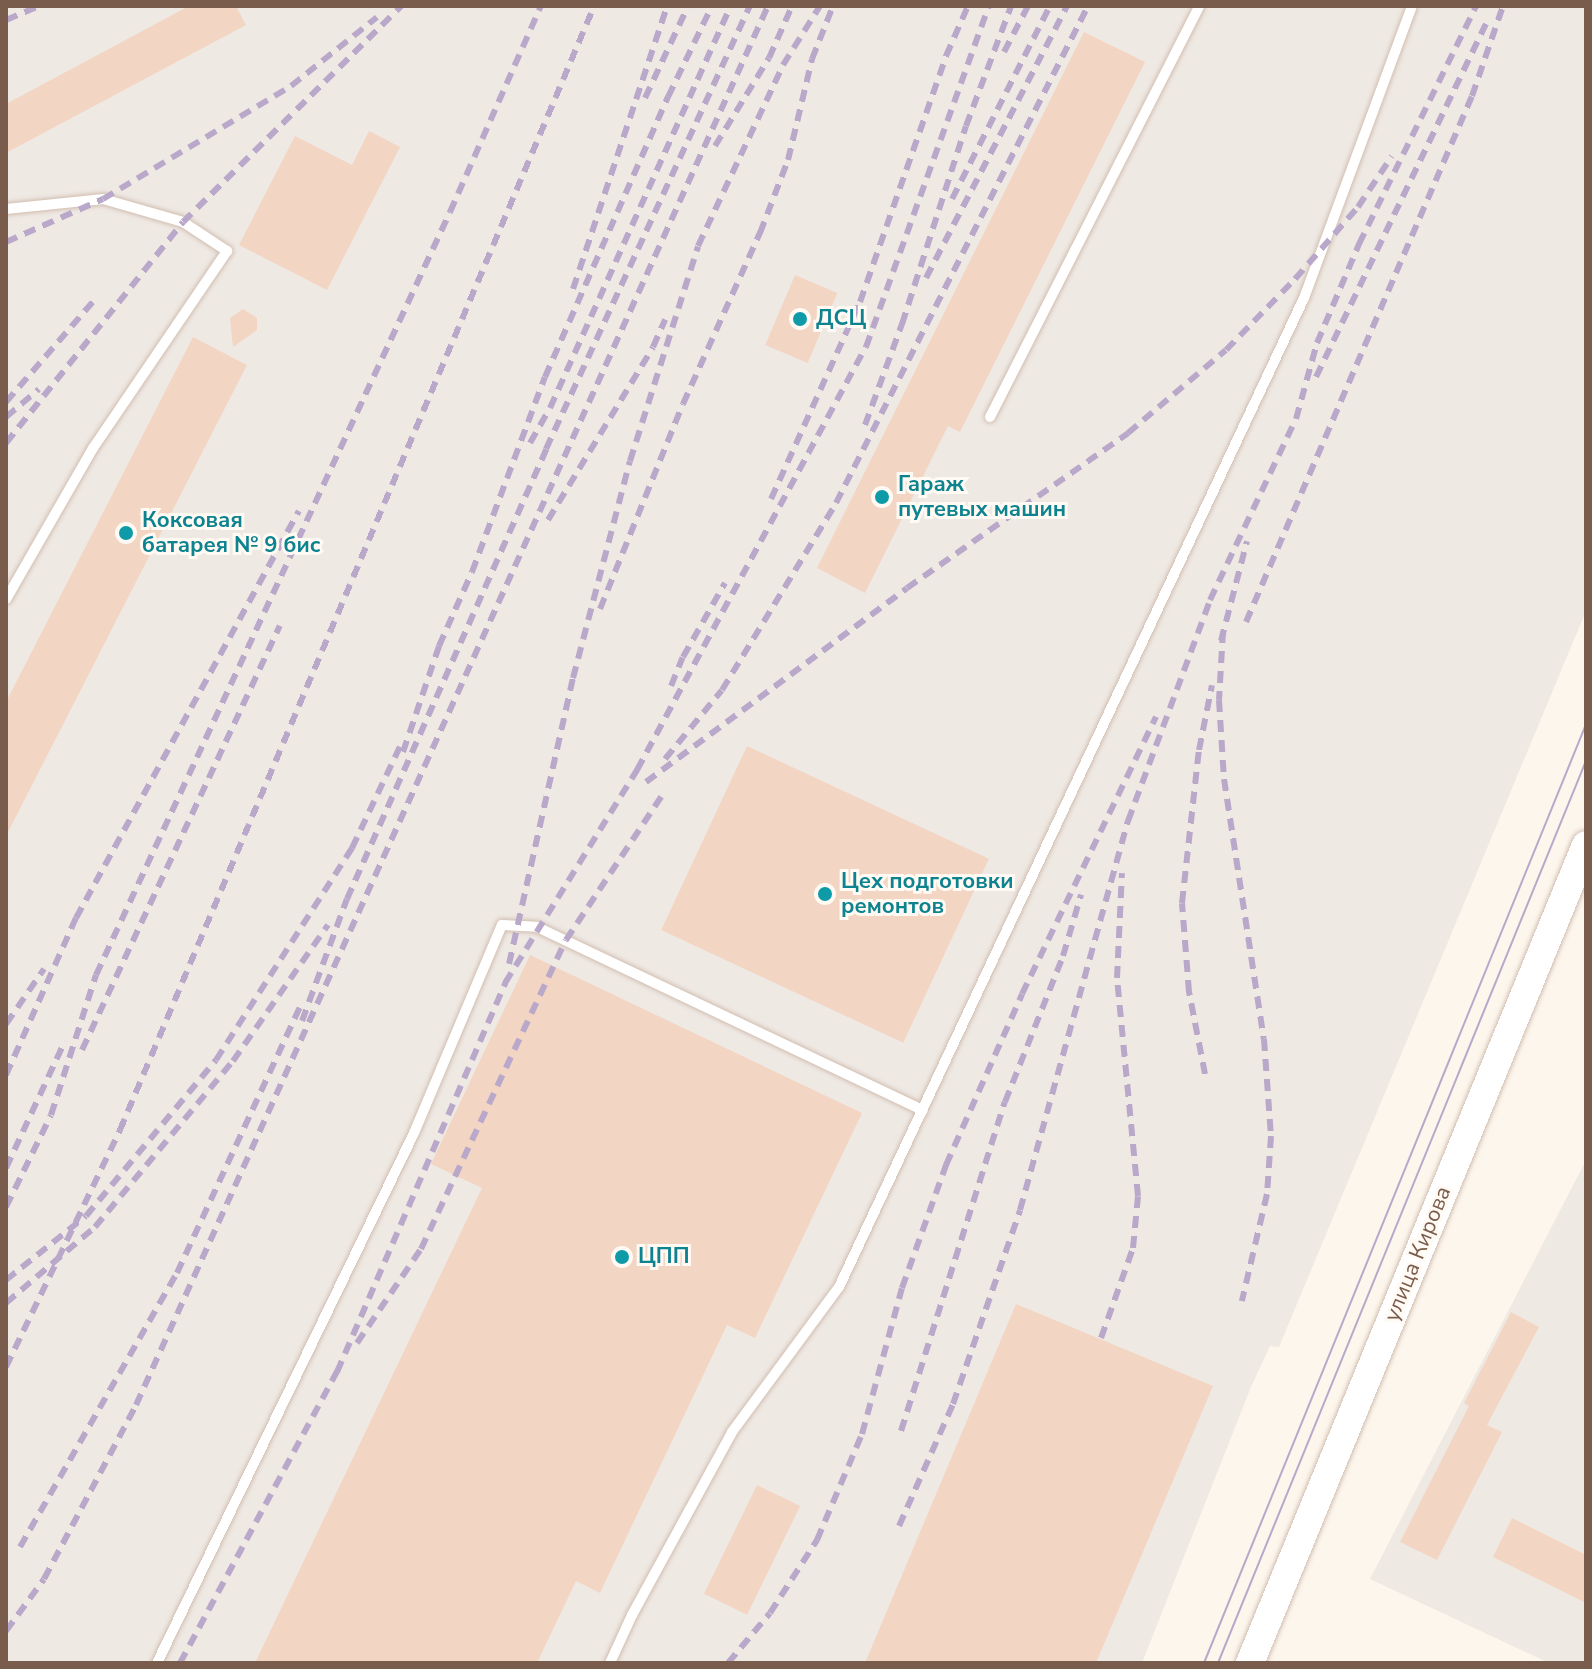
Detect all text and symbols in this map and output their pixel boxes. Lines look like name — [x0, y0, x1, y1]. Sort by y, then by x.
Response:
place label: ДСЦ — [816, 306, 866, 332]
marker: ДСЦ — [791, 310, 809, 328]
place label: Гараж путевых машин — [898, 471, 1066, 522]
marker: Гараж путевых машин — [873, 488, 891, 506]
place label: Коксовая батарея № 9 бис — [142, 507, 320, 558]
marker: Коксовая батарея № 9 бис — [117, 524, 135, 542]
place label: Цех подготовки ремонтов — [841, 868, 1013, 920]
marker: Цех подготовки ремонтов — [816, 885, 834, 903]
street label: улица Кирова — [1379, 1183, 1457, 1325]
place label: ЦПП — [638, 1244, 690, 1270]
marker: ЦПП — [613, 1248, 631, 1266]

